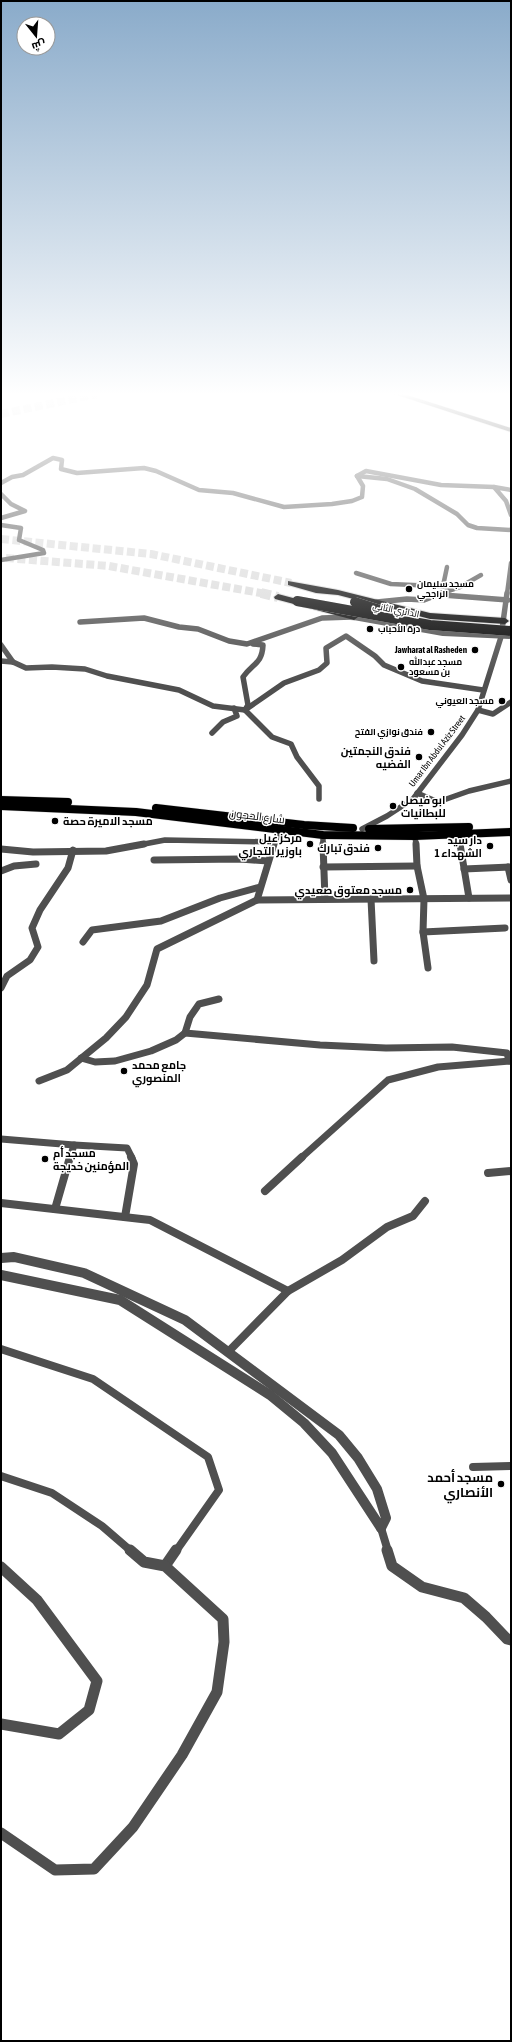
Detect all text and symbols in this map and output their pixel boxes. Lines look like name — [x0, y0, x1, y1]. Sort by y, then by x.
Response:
north arrow — [16, 16, 56, 56]
text: ش — [30, 37, 47, 53]
place label: مسجد سليمان الراجحي — [417, 579, 474, 602]
marker: مسجد سليمان الراجحي — [404, 584, 414, 594]
street label: الدائري الثاني — [372, 601, 420, 621]
marker: درة الأحباب — [365, 624, 375, 634]
place label: درة الأحباب — [378, 624, 421, 635]
place label: Jawharat al Rasheden — [394, 645, 468, 655]
marker: Jawharat al Rasheden — [470, 645, 480, 655]
place label: مسجد عبدالله بن مسعود — [409, 655, 462, 678]
marker: مسجد عبدالله بن مسعود — [396, 662, 406, 672]
place label: مسجد العيوني — [436, 696, 494, 709]
marker: مسجد العيوني — [497, 696, 507, 706]
street label: Umar Ibn Abdul Aziz Street — [407, 713, 467, 789]
place label: فندق نوازي الفتح — [355, 727, 423, 740]
marker: فندق نوازي الفتح — [426, 727, 436, 737]
place label: فندق النجمتين الفضيه — [341, 745, 411, 771]
marker: فندق النجمتين الفضيه — [414, 752, 424, 762]
place label: ابو فيصل للبطانيات — [401, 794, 446, 820]
marker: ابو فيصل للبطانيات — [388, 801, 398, 811]
street label: شارع الحجون — [228, 807, 285, 827]
place label: مسجد الاميرة حصة — [63, 815, 153, 828]
marker: مسجد الاميرة حصة — [50, 816, 60, 826]
place label: مركز غيل باوزير التجاري — [239, 832, 302, 861]
place label: دار سيد الشهداء 1 — [435, 834, 482, 861]
marker: مركز غيل باوزير التجاري — [305, 839, 315, 849]
marker: دار سيد الشهداء 1 — [485, 841, 495, 851]
place label: فندق تبارك — [317, 842, 370, 856]
marker: فندق تبارك — [373, 843, 383, 853]
place label: مسجد معتوق صعيدي — [295, 884, 402, 900]
marker: مسجد معتوق صعيدي — [405, 885, 415, 895]
place label: جامع محمد المنصوري — [132, 1059, 186, 1088]
marker: جامع محمد المنصوري — [119, 1066, 129, 1076]
place label: مسجد أم المؤمنين خديجة — [53, 1146, 129, 1174]
marker: مسجد أم المؤمنين خديجة — [40, 1154, 50, 1164]
place label: مسجد أحمد الأنصاري — [427, 1469, 493, 1504]
marker: مسجد أحمد الأنصاري — [496, 1479, 506, 1489]

